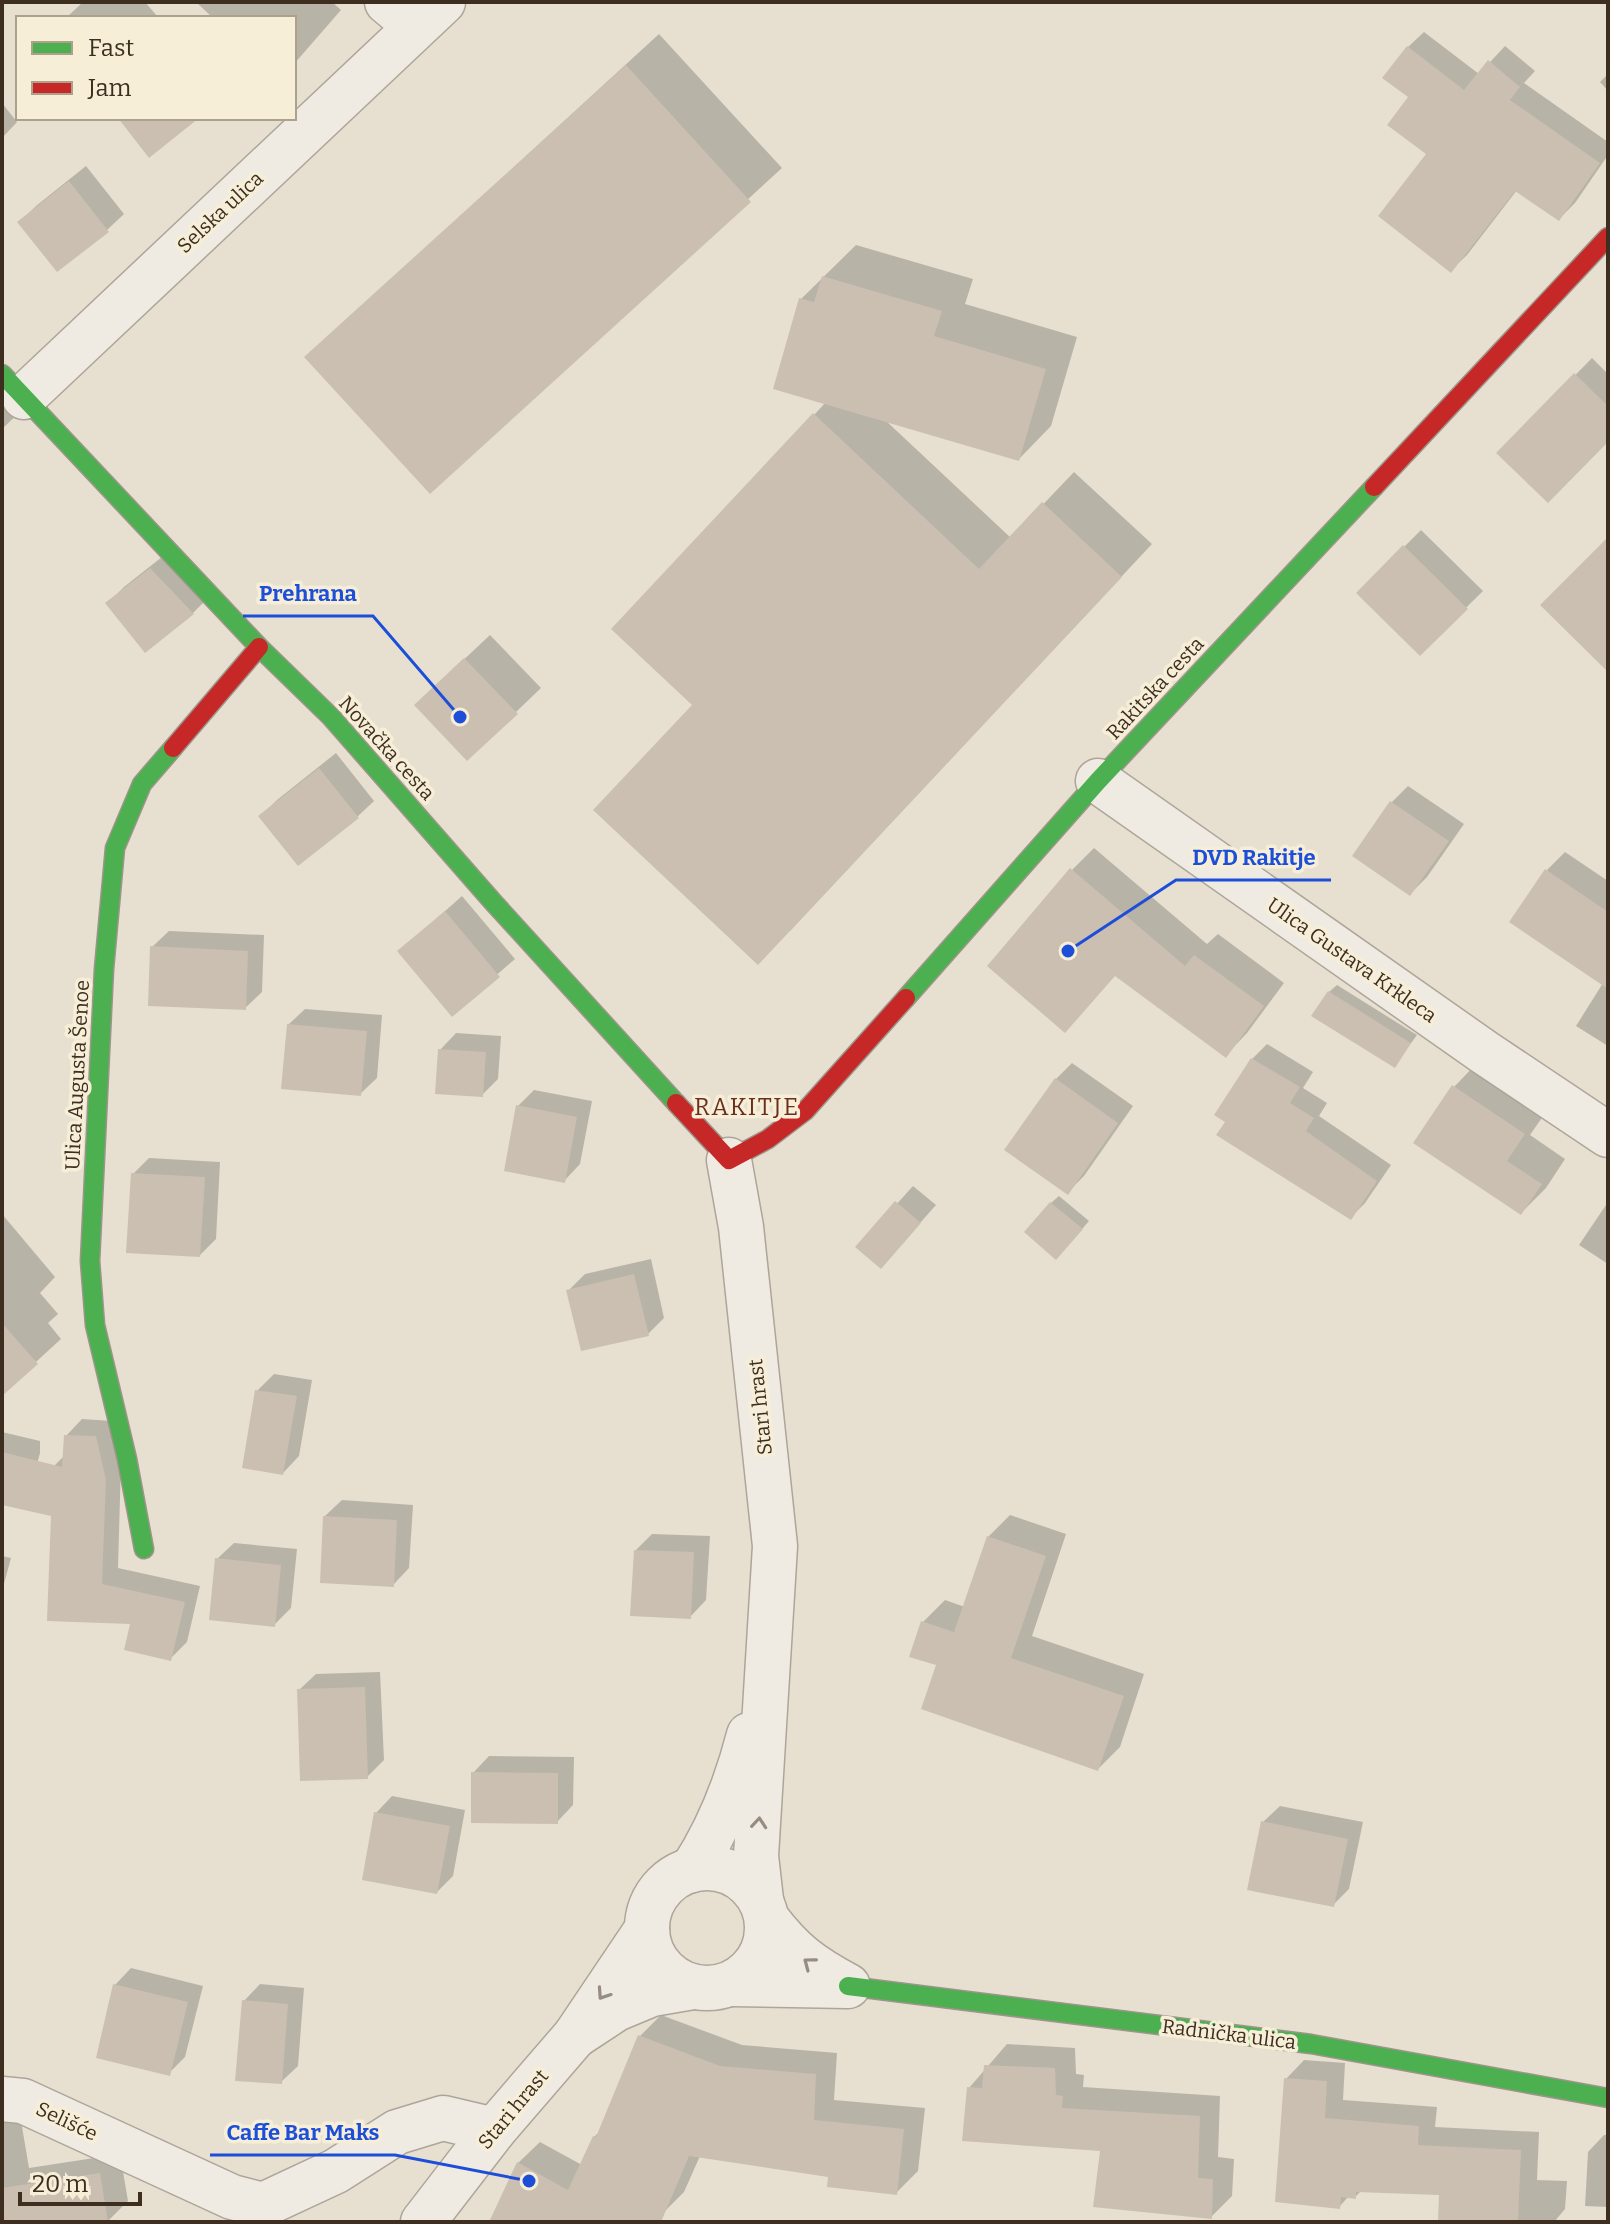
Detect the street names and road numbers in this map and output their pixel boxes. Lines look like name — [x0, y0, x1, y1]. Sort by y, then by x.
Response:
street label: Selska ulica — [172, 166, 268, 258]
street label: Rakitska cesta — [1101, 632, 1209, 744]
street label: Novačka cesta — [334, 691, 440, 805]
street label: Ulica Gustava Krkleca — [1263, 892, 1441, 1028]
street label: Ulica Augusta Šenoe — [60, 979, 94, 1171]
street label: Stari hrast — [743, 1358, 777, 1456]
street label: Radnička ulica — [1161, 2014, 1297, 2054]
street label: Stari hrast — [473, 2064, 553, 2154]
street label: Selišće — [32, 2096, 102, 2146]

